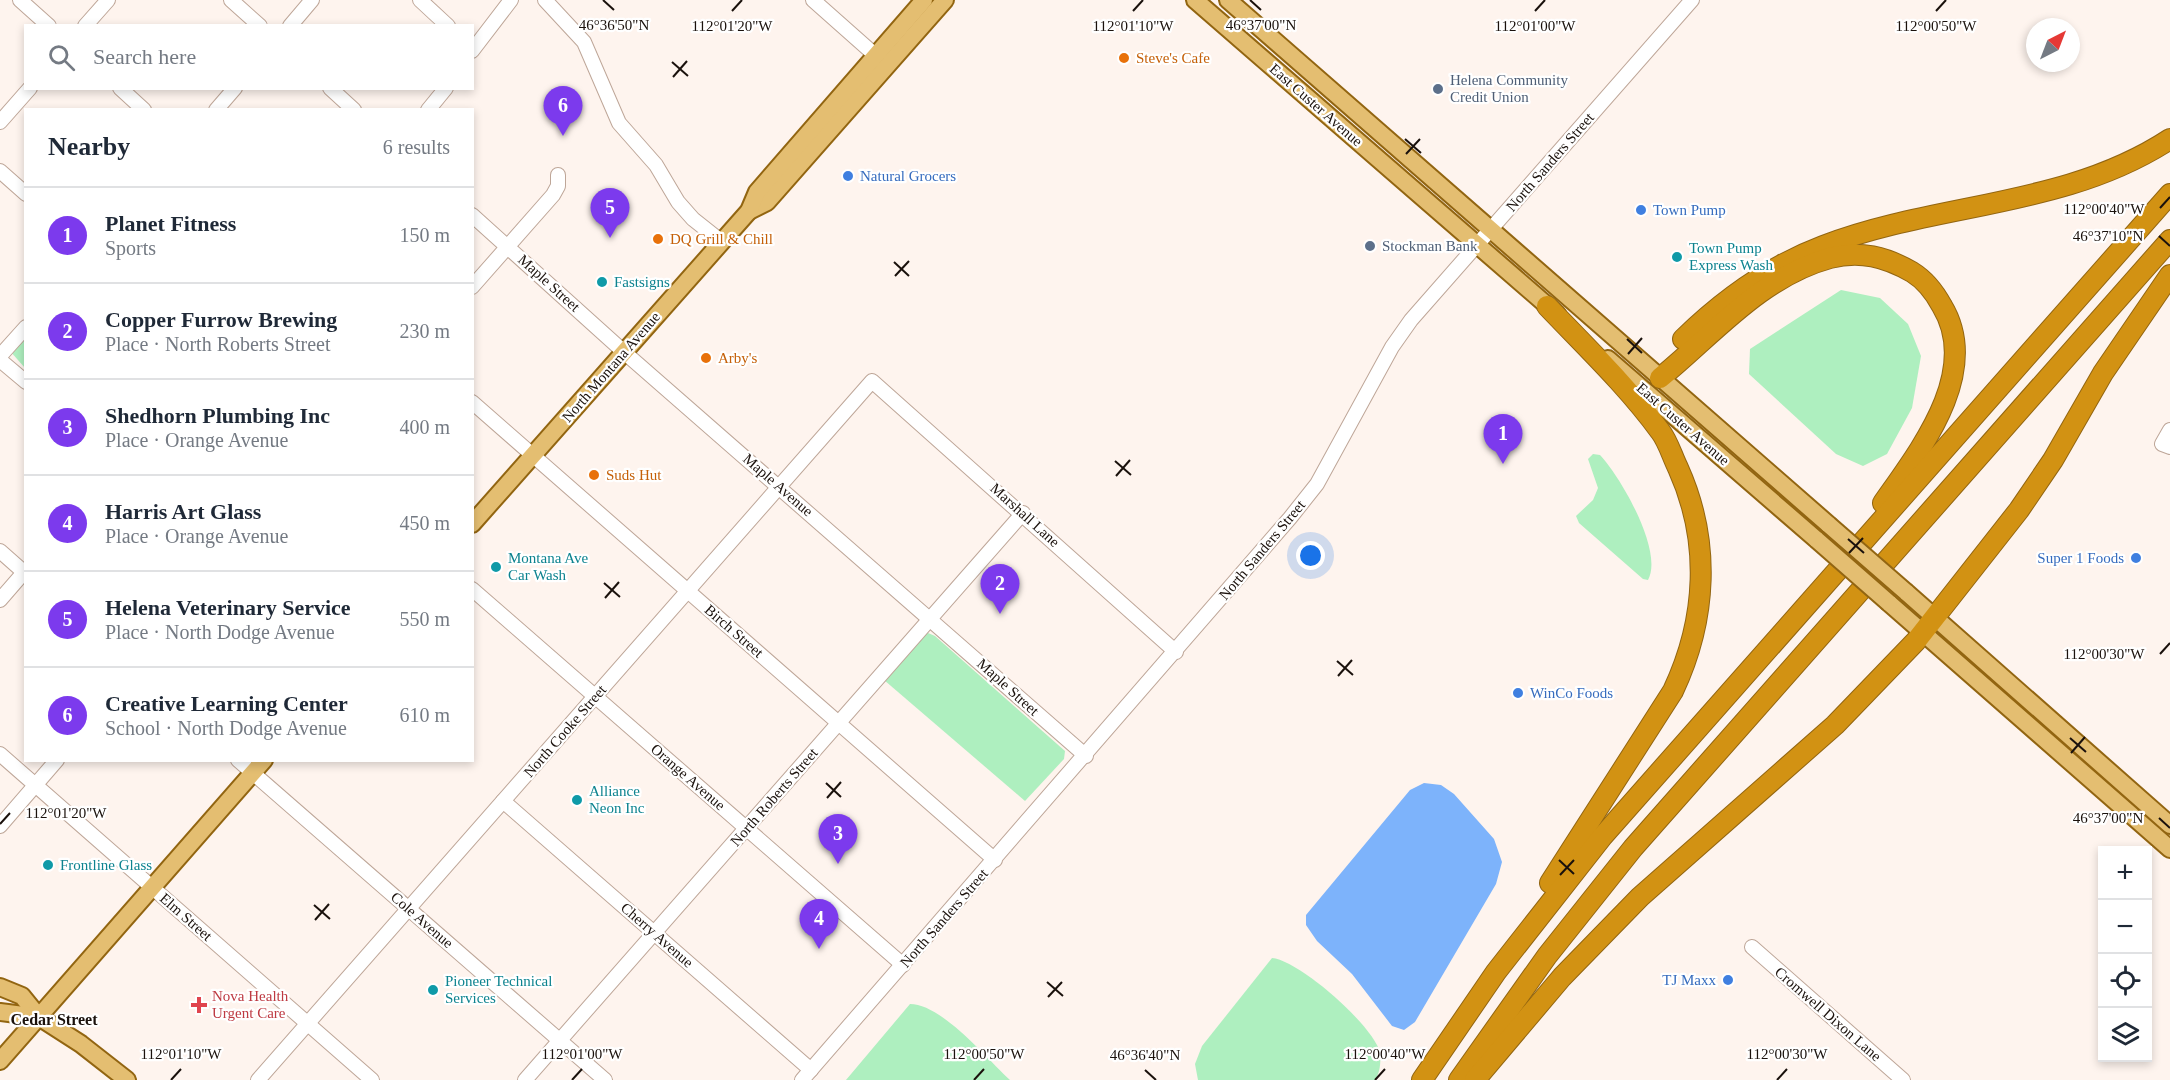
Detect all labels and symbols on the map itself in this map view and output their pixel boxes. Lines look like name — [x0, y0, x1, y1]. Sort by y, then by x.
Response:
text: 46°36'50"N — [579, 17, 649, 33]
text: 46°37'00"N — [1226, 17, 1296, 33]
text: 112°01'20"W — [692, 18, 773, 34]
text: 112°01'10"W — [1093, 18, 1174, 34]
text: 112°01'00"W — [1495, 18, 1576, 34]
text: 112°00'50"W — [1896, 18, 1977, 34]
north arrow — [2026, 18, 2080, 72]
place label: Steve's Cafe — [1136, 50, 1210, 66]
marker: Steve's Cafe — [1117, 51, 1131, 65]
street label: East Custer Avenue — [1267, 61, 1366, 150]
place label: Helena Community Credit Union — [1450, 72, 1568, 105]
marker: Helena Community Credit Union — [1431, 82, 1445, 96]
pin: 6 — [544, 86, 582, 136]
street label: North Sanders Street — [1503, 109, 1598, 214]
place label: Natural Grocers — [860, 168, 956, 184]
marker: Natural Grocers — [841, 169, 855, 183]
pin: 5 — [590, 188, 630, 238]
text: 112°00'40"W — [2064, 201, 2145, 217]
place label: Town Pump — [1653, 202, 1726, 218]
marker: Town Pump — [1634, 203, 1648, 217]
text: 46°37'10"N — [2073, 228, 2143, 244]
place label: DQ Grill & Chill — [670, 231, 773, 247]
marker: DQ Grill & Chill — [651, 232, 665, 246]
place label: Stockman Bank — [1382, 238, 1478, 254]
marker: Stockman Bank — [1363, 239, 1377, 253]
place label: Town Pump Express Wash — [1689, 240, 1773, 273]
marker: Town Pump Express Wash — [1670, 250, 1684, 264]
street label: Maple Street — [515, 251, 584, 315]
place label: Fastsigns — [614, 274, 670, 290]
marker: Fastsigns — [595, 275, 609, 289]
street label: North Montana Avenue — [559, 308, 663, 425]
place label: Arby's — [718, 350, 758, 366]
marker: Arby's — [699, 351, 713, 365]
street label: East Custer Avenue — [1634, 380, 1733, 469]
pin: 1 — [1484, 414, 1522, 464]
street label: Maple Avenue — [740, 450, 816, 520]
place label: Suds Hut — [606, 467, 662, 483]
marker: Suds Hut — [587, 468, 601, 482]
street label: Marshall Lane — [987, 480, 1063, 550]
street label: North Sanders Street — [1216, 496, 1309, 603]
your location — [1296, 541, 1325, 570]
place label: Montana Ave Car Wash — [508, 550, 588, 583]
place label: Super 1 Foods — [2037, 550, 2124, 566]
marker: Super 1 Foods — [2129, 551, 2143, 565]
marker: Montana Ave Car Wash — [489, 560, 503, 574]
pin: 2 — [980, 564, 1020, 614]
street label: Birch Street — [702, 601, 767, 661]
text: 112°00'30"W — [2064, 646, 2145, 662]
street label: Maple Street — [974, 655, 1043, 719]
street label: North Cooke Street — [521, 681, 610, 780]
place label: WinCo Foods — [1530, 685, 1613, 701]
marker: WinCo Foods — [1511, 686, 1525, 700]
street label: Orange Avenue — [648, 741, 728, 814]
street label: North Roberts Street — [727, 744, 821, 849]
place label: Alliance Neon Inc — [589, 783, 645, 816]
marker: Alliance Neon Inc — [570, 793, 584, 807]
text: 112°01'20"W — [26, 805, 107, 821]
text: 46°37'00"N — [2073, 810, 2143, 826]
pin: 3 — [818, 814, 858, 864]
place label: Frontline Glass — [60, 857, 152, 873]
marker: Frontline Glass — [41, 858, 55, 872]
street label: North Sanders Street — [897, 865, 992, 970]
street label: Cole Avenue — [388, 889, 456, 951]
street label: Elm Street — [157, 890, 216, 944]
street label: Cherry Avenue — [618, 899, 697, 971]
pin: 4 — [800, 900, 838, 949]
street label: Cromwell Dixon Lane — [1772, 964, 1884, 1065]
place label: TJ Maxx — [1662, 972, 1716, 988]
place label: Pioneer Technical Services — [445, 973, 552, 1006]
marker: TJ Maxx — [1721, 973, 1735, 987]
marker: Pioneer Technical Services — [426, 983, 440, 997]
place label: Nova Health Urgent Care — [212, 988, 289, 1021]
marker: Nova Health Urgent Care — [190, 996, 208, 1014]
district label: Cedar Street — [11, 1011, 98, 1028]
text: 112°01'10"W — [141, 1046, 222, 1062]
text: 112°01'00"W — [542, 1046, 623, 1062]
text: 112°00'50"W — [944, 1046, 1025, 1062]
text: 112°00'40"W — [1345, 1046, 1426, 1062]
text: 112°00'30"W — [1747, 1046, 1828, 1062]
text: 46°36'40"N — [1110, 1047, 1180, 1063]

